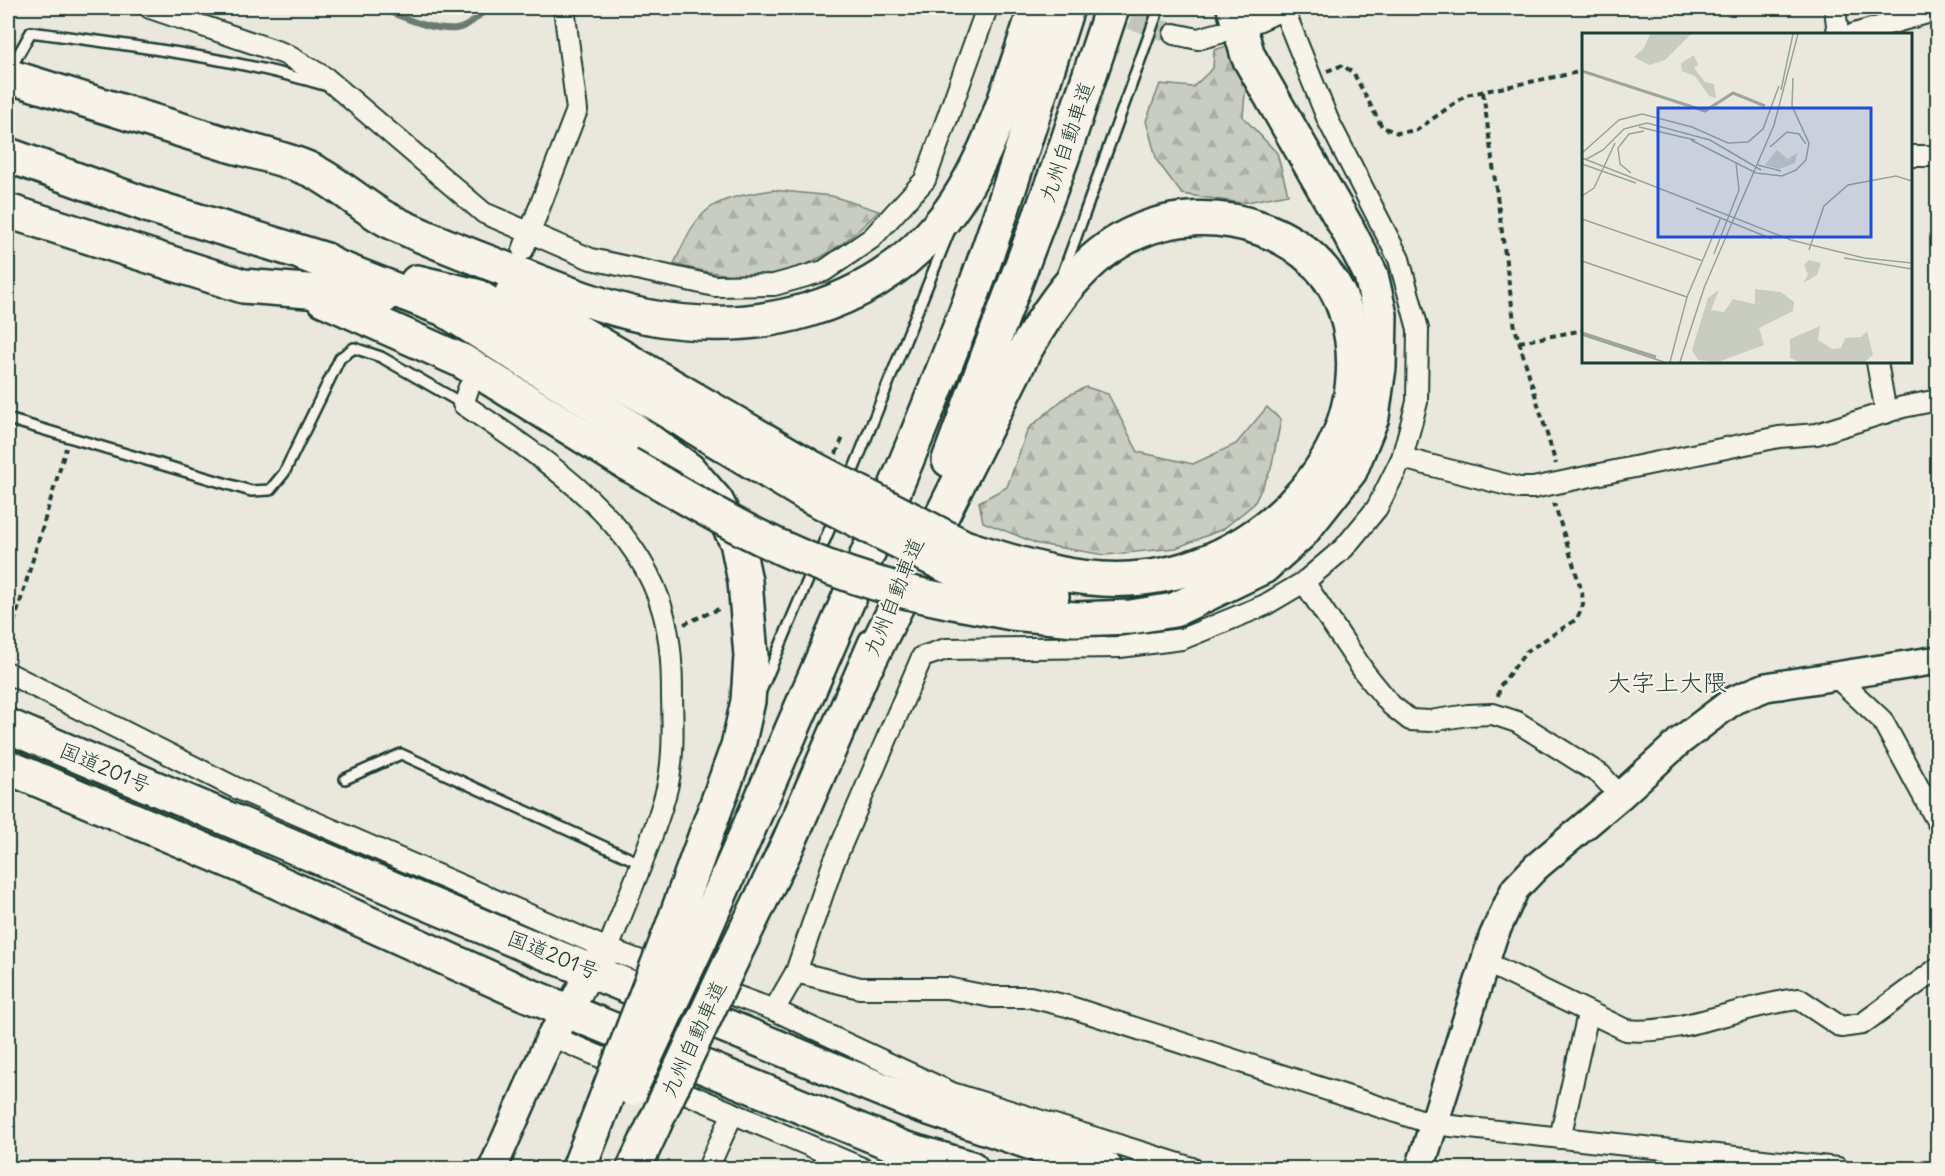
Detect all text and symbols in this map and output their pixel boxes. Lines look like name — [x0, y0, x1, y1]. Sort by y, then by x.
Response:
inset map — [1582, 33, 1912, 363]
street label: 九州自動車道 — [1033, 78, 1100, 206]
street label: 九州自動車道 — [857, 533, 930, 660]
district label: 大字上大隈 — [1607, 667, 1727, 697]
street label: 国道201号 — [55, 736, 155, 799]
street label: 国道201号 — [503, 924, 603, 985]
street label: 九州自動車道 — [655, 976, 732, 1102]

